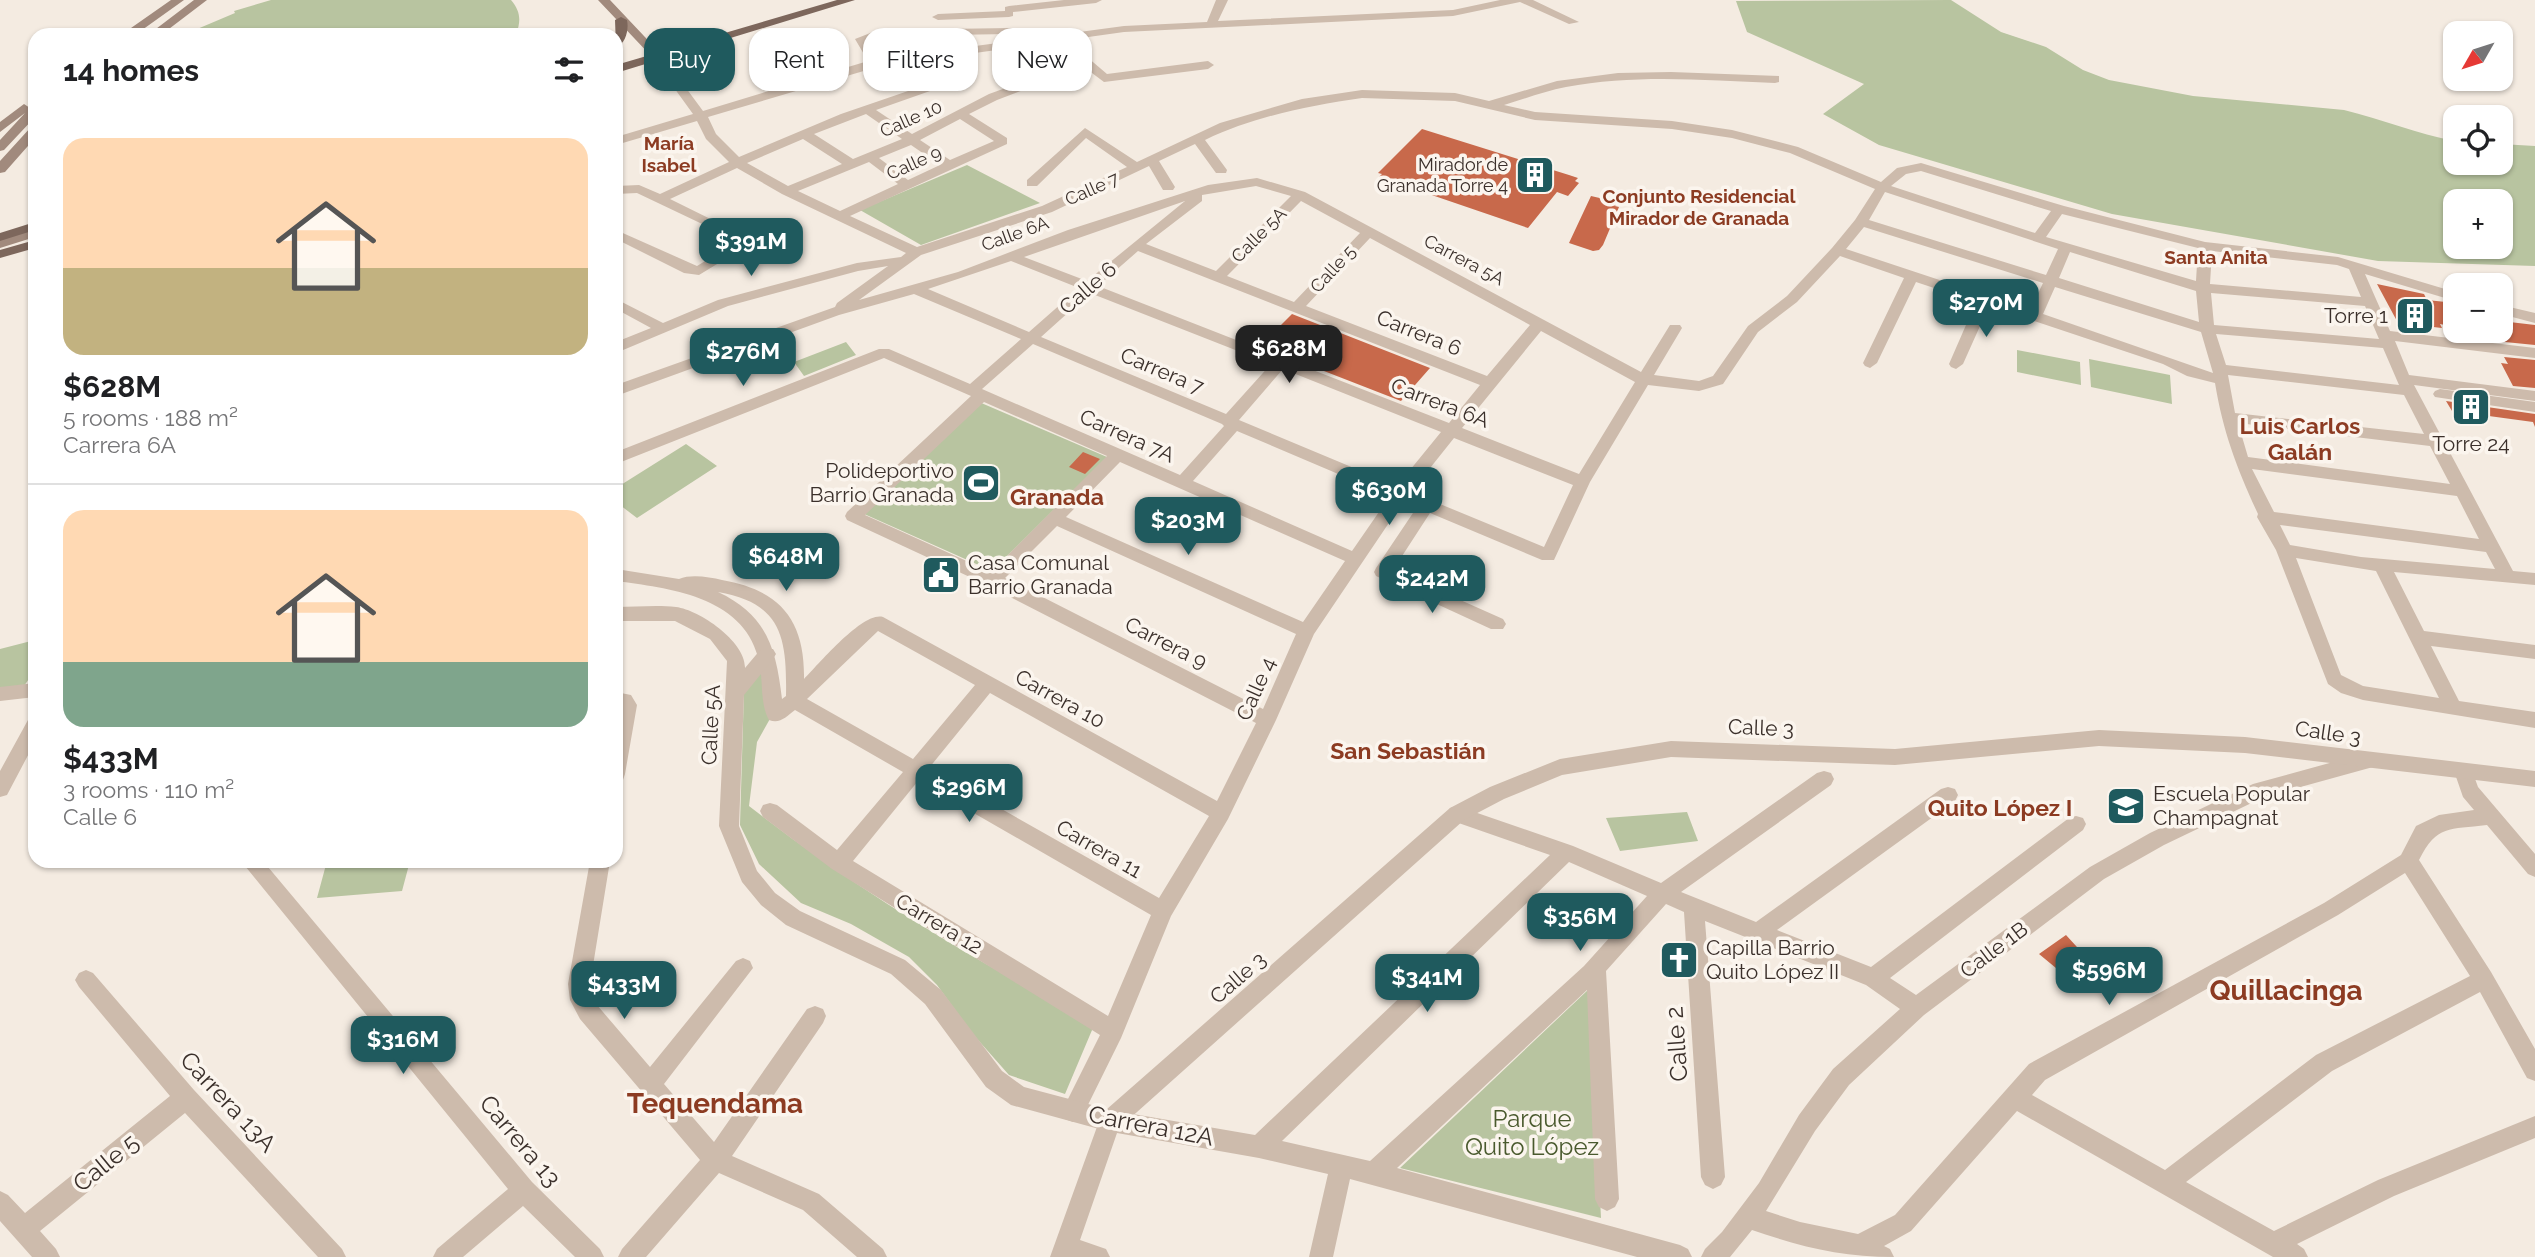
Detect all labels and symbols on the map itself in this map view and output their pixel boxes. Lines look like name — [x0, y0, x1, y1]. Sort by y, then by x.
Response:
north arrow — [2443, 21, 2513, 91]
street label: Calle 10 — [876, 96, 945, 142]
district label: María Isabel — [641, 132, 698, 176]
street label: Calle 9 — [883, 141, 944, 184]
place label: Mirador de Granada Torre 4 — [1377, 154, 1508, 196]
building icon: Mirador de Granada Torre 4 — [1514, 154, 1556, 196]
street label: Calle 7 — [1062, 167, 1122, 210]
district label: Conjunto Residencial Mirador de Granada — [1603, 185, 1796, 229]
street label: Calle 5A — [1227, 203, 1290, 266]
street label: Calle 6A — [978, 212, 1051, 255]
pin: $391M — [702, 218, 800, 278]
street label: Carrera 5A — [1421, 230, 1508, 289]
street label: Calle 5 — [1306, 241, 1360, 297]
district label: Santa Anita — [2164, 246, 2268, 268]
street label: Calle 6 — [1054, 256, 1121, 319]
pin: $270M — [1937, 280, 2035, 339]
building icon: Torre 1 — [2394, 295, 2436, 337]
place label: Torre 1 — [2324, 303, 2388, 328]
street label: Carrera 6 — [1373, 304, 1465, 361]
pin: $628M — [1240, 326, 1338, 385]
pin: $276M — [694, 328, 792, 388]
street label: Carrera 7 — [1117, 342, 1208, 400]
street label: Carrera 6A — [1387, 372, 1493, 433]
building icon: Torre 24 — [2450, 386, 2492, 428]
street label: Carrera 7A — [1076, 404, 1179, 468]
district label: Luis Carlos Galán — [2240, 412, 2360, 465]
place label: Torre 24 — [2432, 431, 2510, 456]
place label: Polideportivo Barrio Granada — [809, 458, 954, 507]
sports icon: Polideportivo Barrio Granada — [960, 462, 1002, 504]
pin: $630M — [1340, 468, 1438, 527]
district label: Granada — [1010, 483, 1104, 510]
pin: $203M — [1139, 498, 1237, 557]
pin: $648M — [737, 534, 835, 593]
place label: Casa Comunal Barrio Granada — [968, 550, 1113, 599]
public building icon: Casa Comunal Barrio Granada — [920, 554, 962, 596]
pin: $242M — [1383, 556, 1481, 615]
street label: Carrera 9 — [1121, 611, 1212, 674]
street label: Calle 4 — [1231, 653, 1280, 724]
street label: Carrera 10 — [1011, 664, 1109, 733]
street label: Calle 5A — [696, 684, 725, 766]
street label: Calle 3 — [1728, 714, 1795, 741]
street label: Calle 3 — [2294, 716, 2363, 749]
district label: San Sebastián — [1330, 737, 1486, 764]
pin: $296M — [920, 764, 1018, 824]
place label: Escuela Popular Champagnat — [2153, 781, 2311, 830]
school or university icon: Escuela Popular Champagnat — [2105, 785, 2147, 827]
district label: Quito López I — [1928, 794, 2072, 821]
street label: Carrera 11 — [1052, 814, 1147, 883]
street label: Carrera 12 — [891, 888, 987, 959]
pin: $356M — [1531, 894, 1629, 953]
street label: Calle 1B — [1955, 916, 2032, 983]
place label: Capilla Barrio Quito López II — [1706, 935, 1839, 984]
church icon: Capilla Barrio Quito López II — [1658, 939, 1700, 981]
street label: Calle 3 — [1205, 946, 1271, 1009]
pin: $596M — [2060, 948, 2158, 1007]
pin: $341M — [1378, 954, 1476, 1014]
pin: $433M — [575, 962, 673, 1021]
district label: Quillacinga — [2209, 974, 2363, 1007]
street label: Calle 2 — [1659, 1005, 1694, 1083]
pin: $316M — [354, 1016, 452, 1076]
street label: Carrera 13A — [174, 1045, 282, 1158]
district label: Tequendama — [627, 1087, 803, 1120]
street label: Carrera 13 — [474, 1089, 567, 1192]
street label: Carrera 12A — [1086, 1099, 1216, 1152]
park label: Parque Quito López — [1465, 1104, 1599, 1161]
street label: Calle 5 — [67, 1127, 144, 1198]

